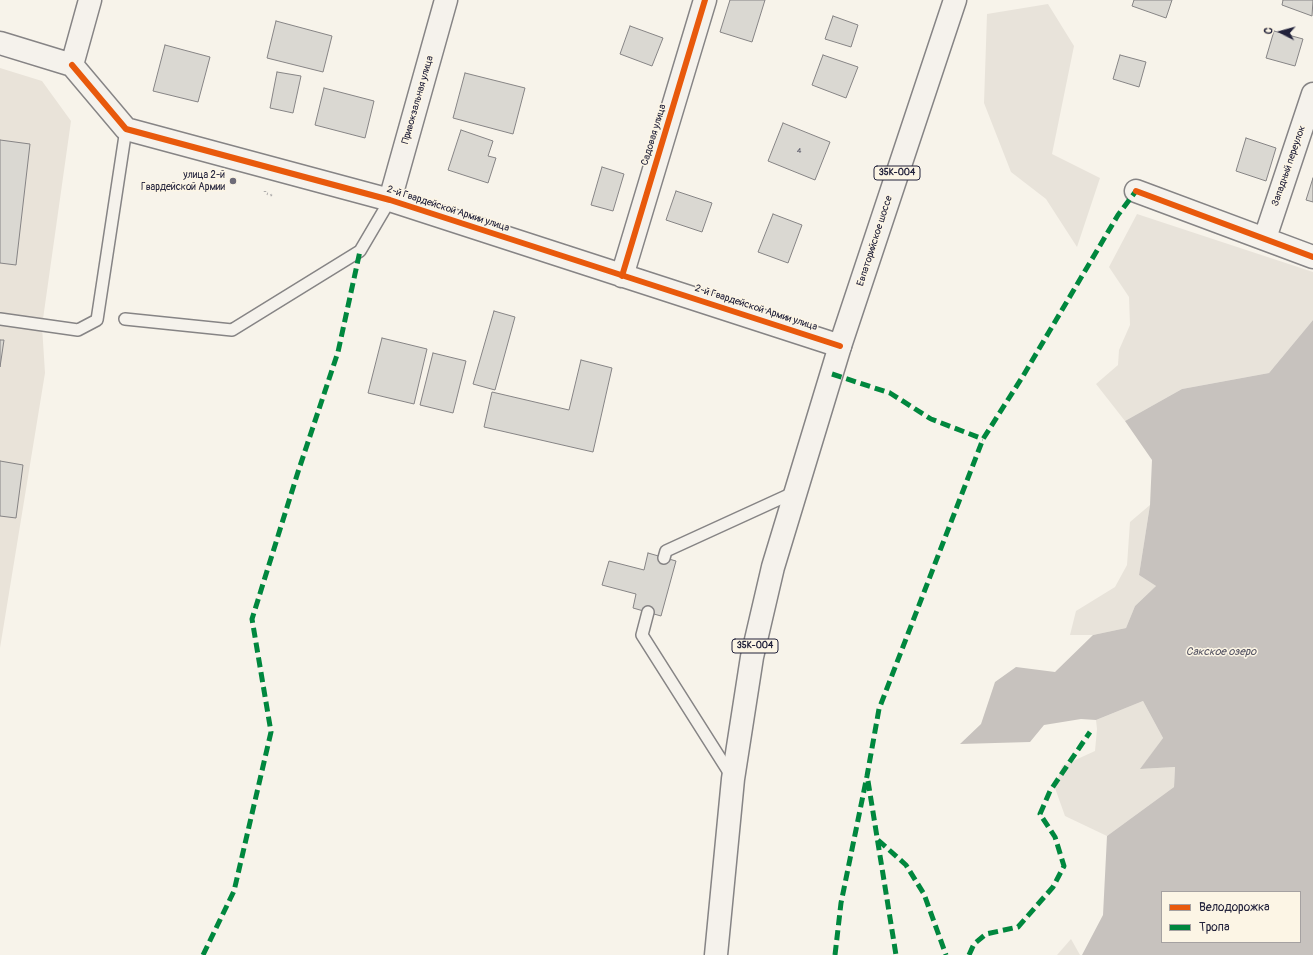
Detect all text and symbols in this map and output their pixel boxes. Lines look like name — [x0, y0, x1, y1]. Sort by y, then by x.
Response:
north arrow — [1261, 12, 1301, 52]
text: С — [1262, 27, 1275, 35]
street label: Привокзальная улица — [400, 54, 436, 146]
street label: Садовая улица — [639, 103, 669, 167]
street label: Западный переулок — [1270, 124, 1308, 208]
house number: 4 — [797, 146, 801, 156]
road number: 35К-004 — [874, 166, 920, 180]
place label: улица 2-й Гвардейской Армии — [141, 169, 225, 192]
marker: улица 2-й Гвардейской Армии — [228, 176, 238, 186]
street label: 2-й Гвардейской Армии улица — [385, 184, 511, 234]
street label: Евпаторийское шоссе — [855, 194, 895, 288]
street label: 2-й Гвардейской Армии улица — [693, 283, 819, 333]
road number: 35К-004 — [732, 639, 778, 653]
water label: Сакское озеро — [1186, 645, 1256, 659]
legend — [1161, 891, 1301, 943]
text: Велодорожка — [1199, 900, 1270, 915]
text: Тропа — [1199, 920, 1229, 935]

